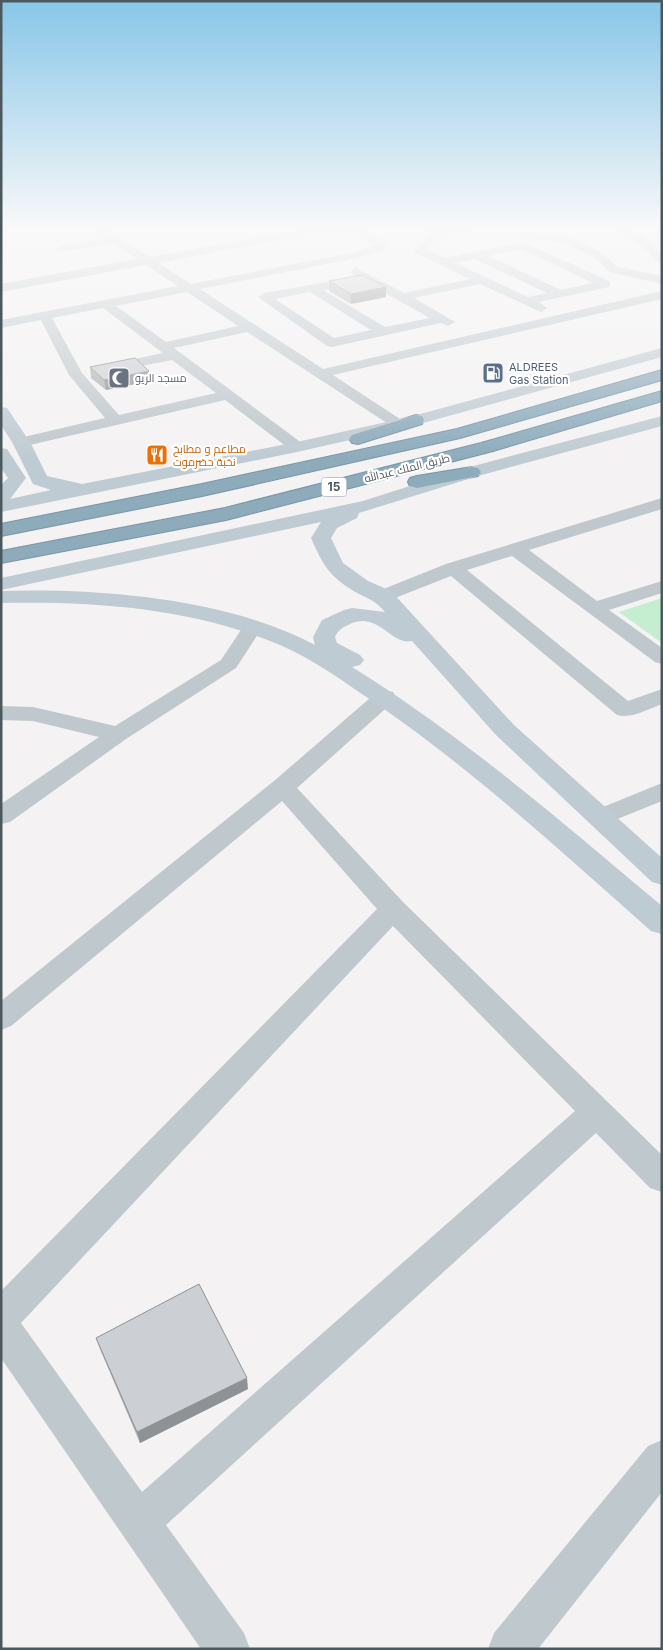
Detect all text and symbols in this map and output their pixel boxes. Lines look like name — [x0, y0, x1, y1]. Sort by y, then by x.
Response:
place label: ALDREES Gas Station — [509, 360, 569, 387]
fuel station icon: ALDREES Gas Station — [481, 361, 505, 385]
mosque icon: مسجد الريو — [107, 366, 131, 390]
place label: مسجد الريو — [135, 371, 187, 385]
place label: مطاعم و مطابخ نخبة حضرموت — [173, 442, 246, 469]
restaurant icon: مطاعم و مطابخ نخبة حضرموت — [145, 443, 169, 467]
street label: طريق الملك عبدالله — [363, 450, 451, 485]
road number: 15 — [322, 478, 346, 497]

